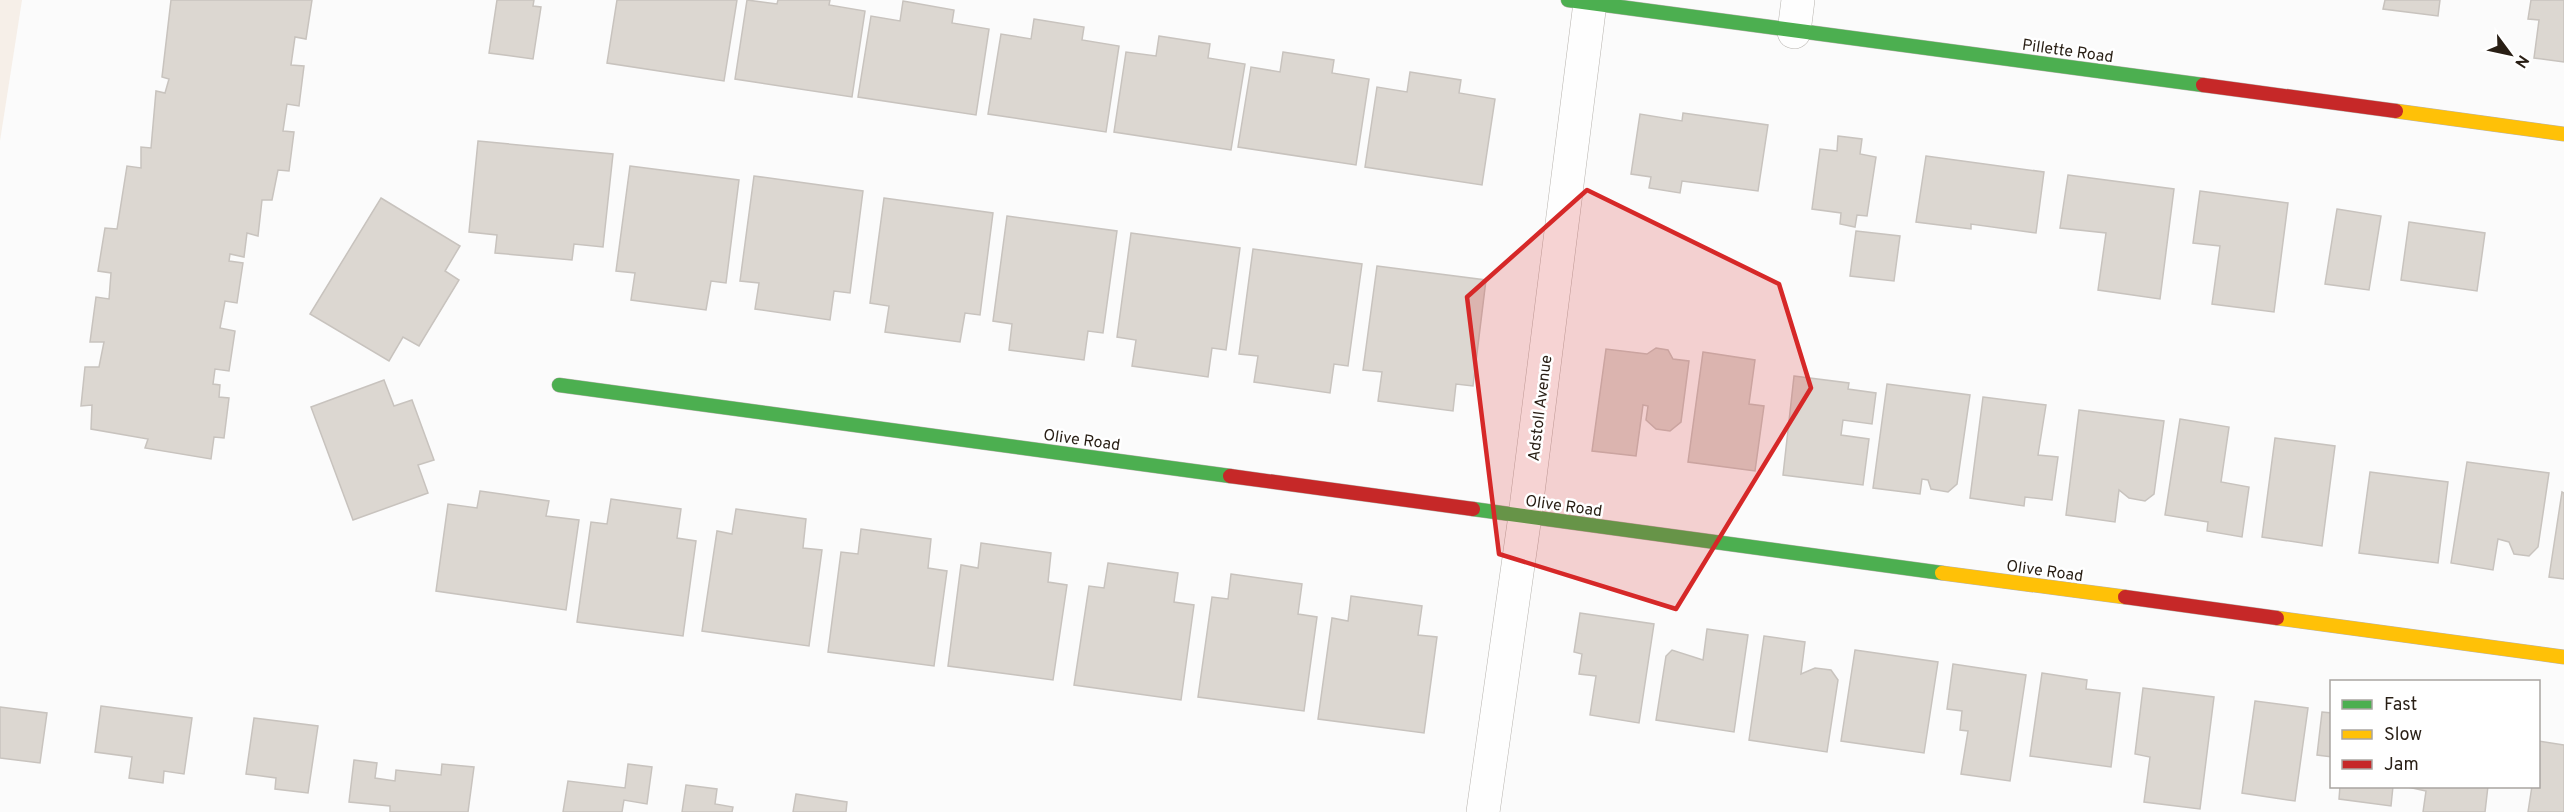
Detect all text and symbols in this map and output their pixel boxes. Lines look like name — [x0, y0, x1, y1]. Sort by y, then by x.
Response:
north arrow — [2480, 24, 2540, 84]
street label: Pillette Road — [2021, 36, 2115, 68]
text: N — [2509, 51, 2532, 71]
street label: Adstoll Avenue — [1525, 354, 1557, 462]
street label: Olive Road — [1042, 426, 1121, 456]
street label: Olive Road — [1524, 492, 1603, 522]
street label: Olive Road — [2005, 557, 2084, 587]
legend — [2330, 680, 2540, 788]
text: Fast — [2384, 694, 2417, 717]
text: Slow — [2384, 724, 2422, 747]
text: Jam — [2384, 754, 2419, 777]

